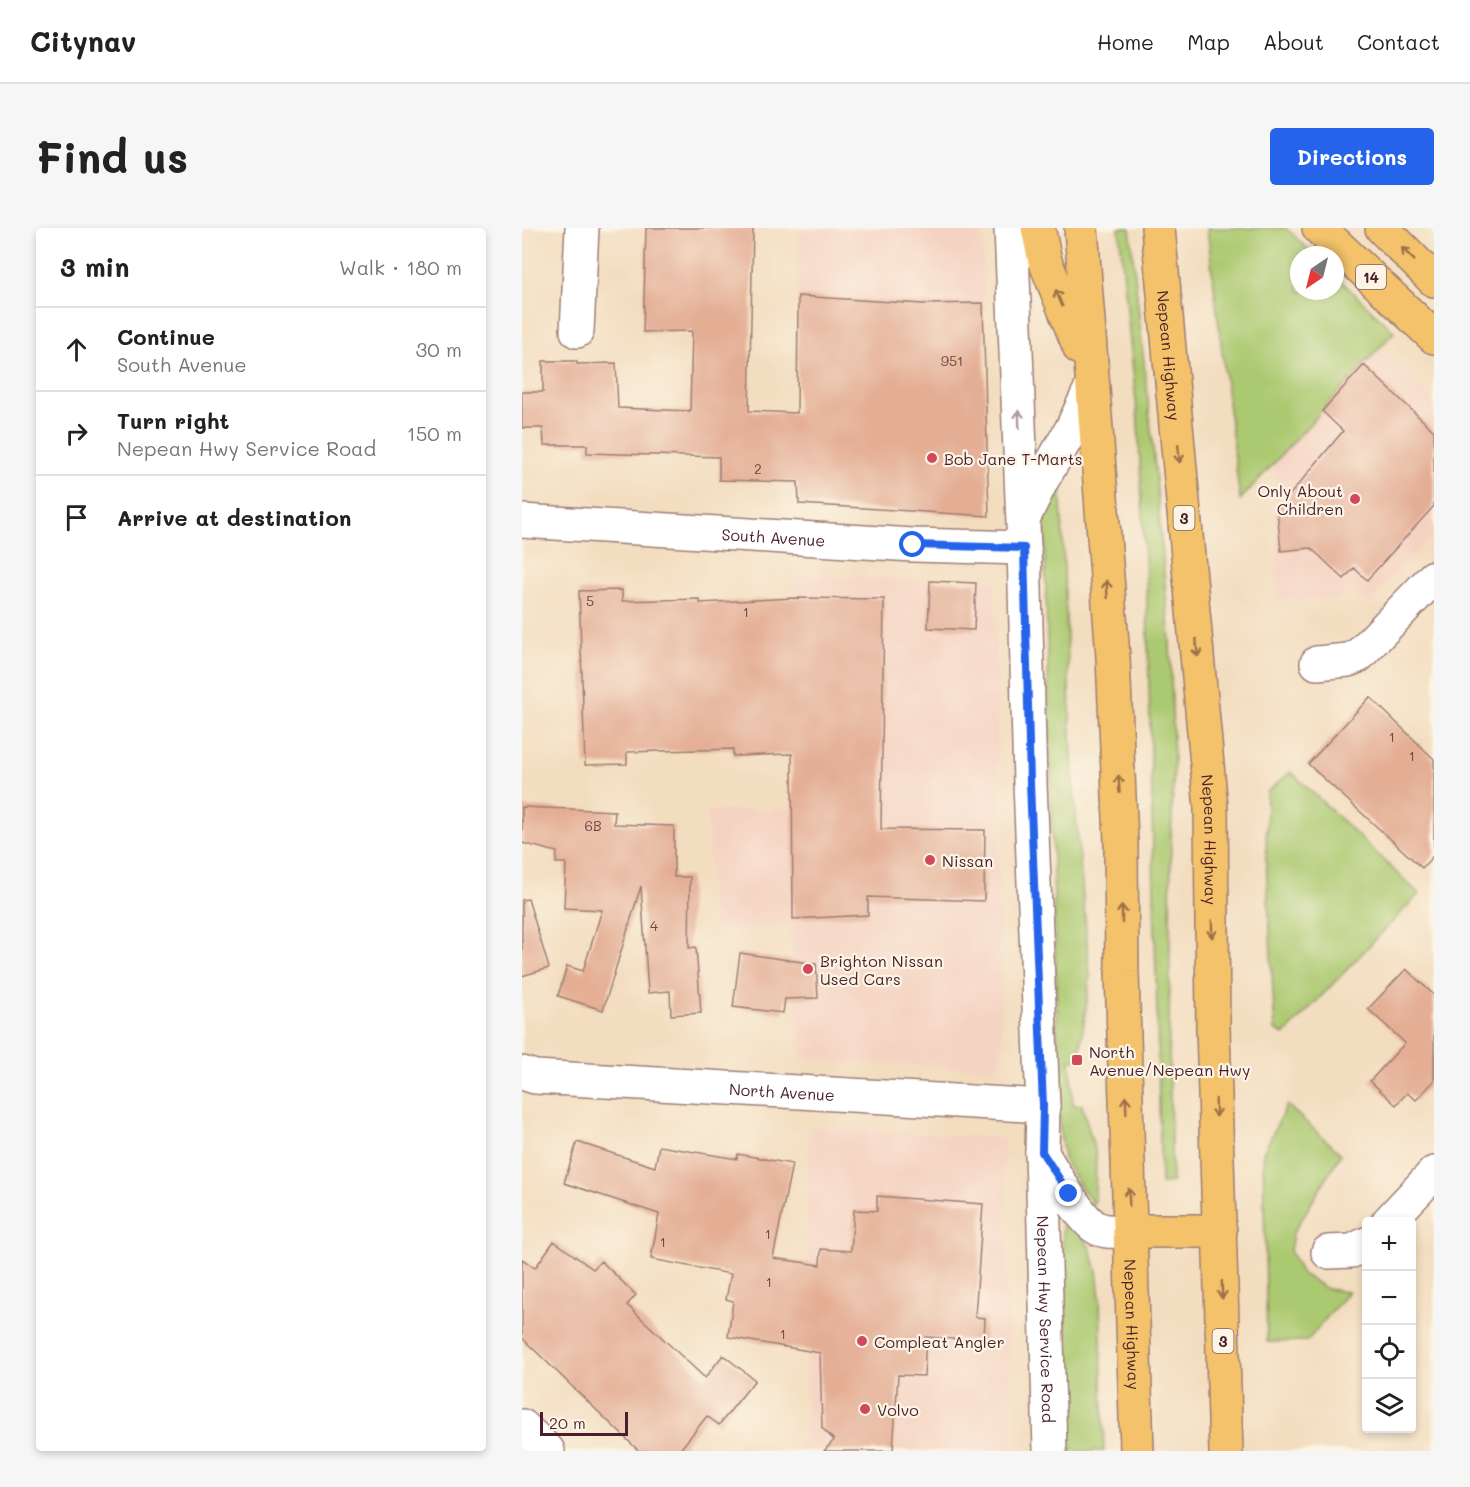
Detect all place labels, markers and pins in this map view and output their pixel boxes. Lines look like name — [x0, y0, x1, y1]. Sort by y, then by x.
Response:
place label: Bob Jane T-Marts — [944, 448, 1083, 469]
marker: Bob Jane T-Marts — [925, 451, 939, 465]
place label: Only About Children — [1257, 480, 1343, 519]
marker: Only About Children — [1348, 492, 1362, 506]
place label: Nissan — [942, 850, 993, 871]
marker: Nissan — [923, 853, 937, 867]
place label: Brighton Nissan Used Cars — [820, 950, 943, 989]
marker: Brighton Nissan Used Cars — [801, 962, 815, 976]
place label: North Avenue/Nepean Hwy — [1089, 1041, 1250, 1080]
marker: North Avenue/Nepean Hwy — [1070, 1053, 1084, 1067]
place label: Compleat Angler — [874, 1331, 1005, 1352]
marker: Compleat Angler — [855, 1334, 869, 1348]
place label: Volvo — [877, 1399, 919, 1420]
marker: Volvo — [858, 1402, 872, 1416]

